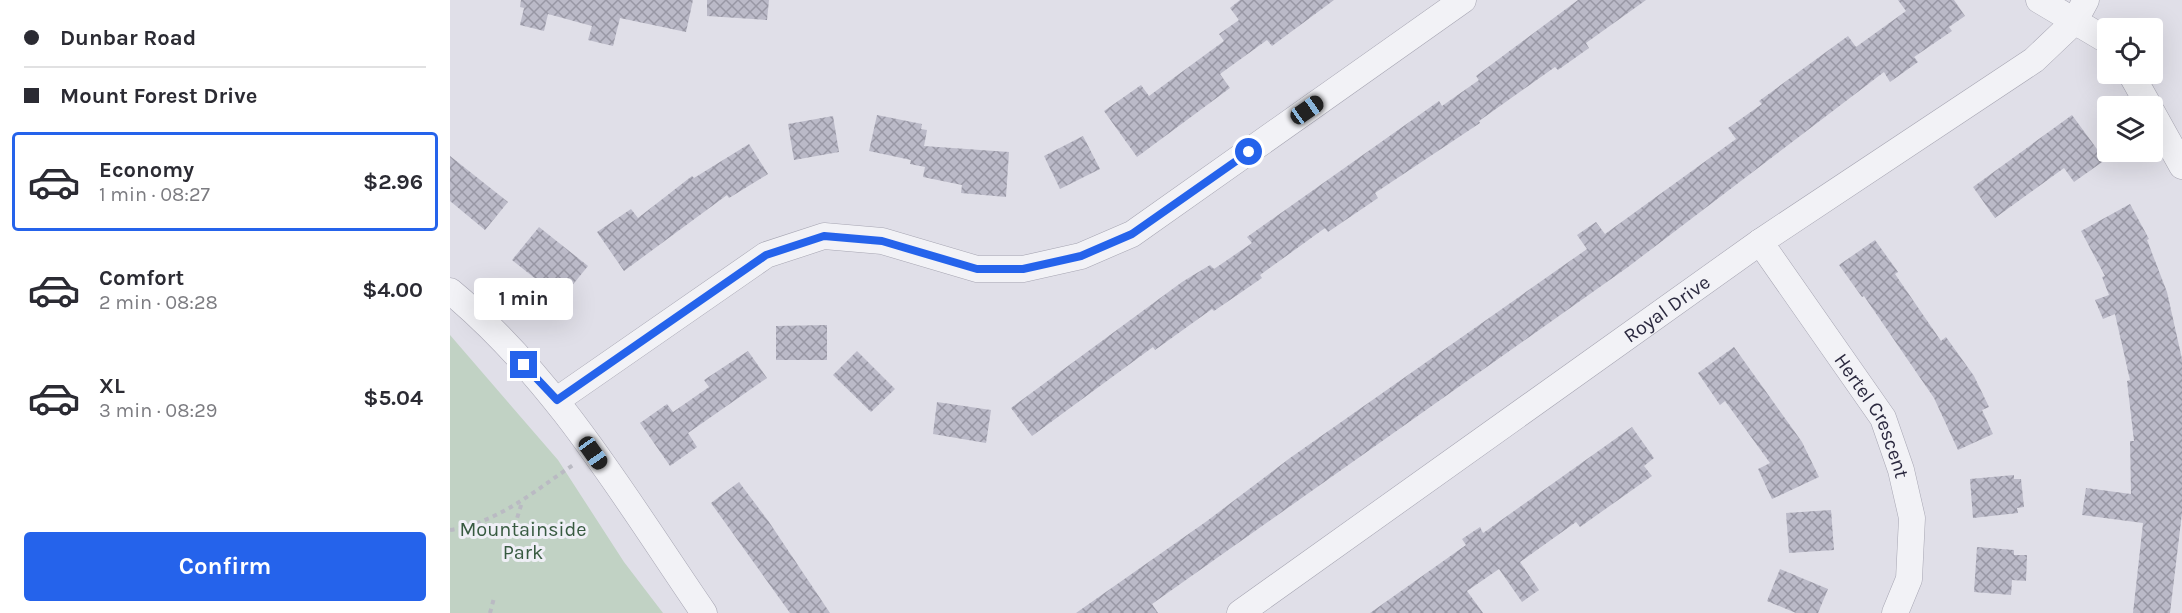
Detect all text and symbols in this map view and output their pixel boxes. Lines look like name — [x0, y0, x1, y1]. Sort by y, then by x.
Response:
map controls — [2097, 18, 2163, 162]
button: locate — [2097, 18, 2163, 84]
text: Dunbar Road — [60, 25, 196, 51]
text: Mount Forest Drive — [60, 83, 257, 109]
car — [1287, 92, 1327, 128]
button: layers — [2097, 96, 2163, 162]
route start — [1235, 138, 1262, 165]
icon: car — [27, 155, 81, 209]
text: Economy — [99, 157, 194, 183]
text: $2.96 — [363, 169, 423, 195]
text: 1 min · 08:27 — [99, 183, 210, 206]
icon: car — [27, 263, 81, 317]
text: Comfort — [99, 265, 184, 291]
street label: Royal Drive — [1619, 270, 1714, 347]
text: $4.00 — [362, 277, 423, 303]
callout: 1 min — [475, 278, 574, 320]
text: 1 min — [498, 287, 549, 310]
text: 2 min · 08:28 — [99, 291, 218, 314]
street label: Hertel Crescent — [1830, 349, 1914, 481]
route end — [510, 351, 537, 378]
icon: car — [27, 371, 81, 425]
text: XL — [99, 373, 125, 399]
text: $5.04 — [363, 385, 423, 411]
text: 3 min · 08:29 — [99, 399, 217, 422]
car — [575, 433, 611, 473]
park label: Mountainside Park — [459, 518, 587, 564]
button: Confirm — [24, 532, 426, 601]

